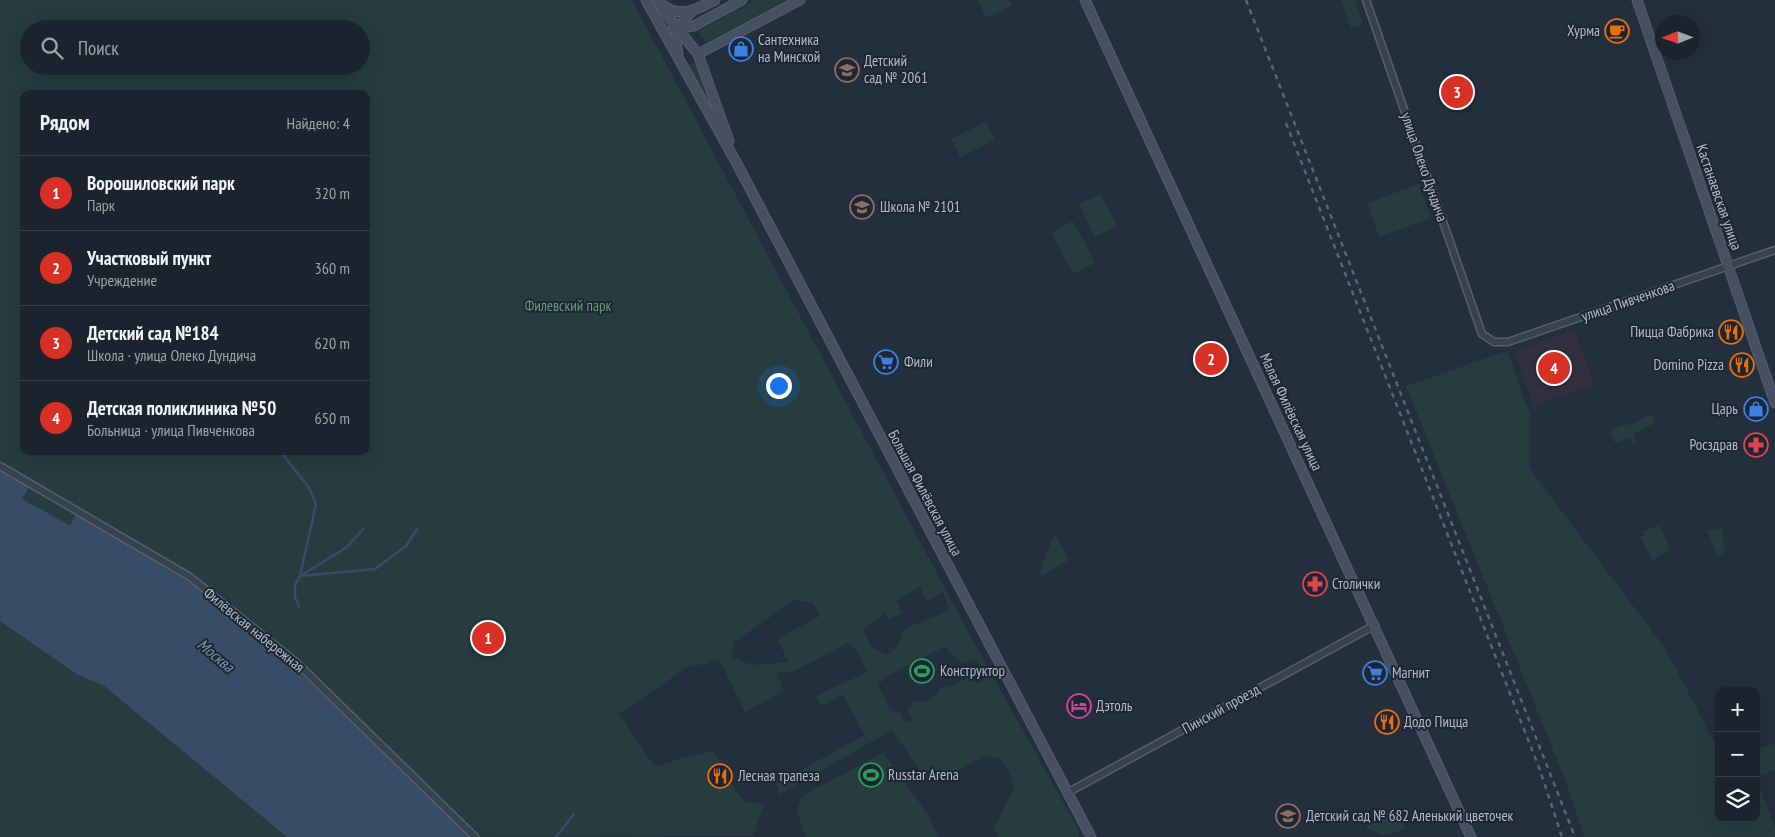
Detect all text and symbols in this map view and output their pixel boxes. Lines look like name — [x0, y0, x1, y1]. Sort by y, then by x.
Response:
north arrow — [1655, 15, 1700, 60]
cafe icon: Хурма — [1604, 18, 1630, 44]
search box — [20, 20, 370, 75]
place label: Хурма — [1567, 21, 1600, 40]
place label: Сантехника на Минской — [758, 30, 820, 66]
icon: search — [38, 34, 66, 62]
text: Поиск — [78, 36, 119, 60]
shop icon: Сантехника на Минской — [728, 36, 754, 62]
place label: Детский сад № 2061 — [864, 51, 928, 87]
school or university icon: Детский сад № 2061 — [834, 57, 860, 83]
pin: 3 — [1441, 73, 1473, 111]
text: Рядом — [40, 109, 90, 136]
street label: улица Олеко Дундича — [1397, 110, 1452, 224]
text: Найдено: 4 — [287, 113, 350, 133]
street label: Кастанаевская улица — [1692, 141, 1747, 252]
text: Ворошиловский парк — [87, 171, 235, 195]
text: 1 — [52, 183, 60, 203]
text: 320 m — [315, 183, 350, 203]
school or university icon: Школа № 2101 — [849, 194, 875, 220]
text: Парк — [87, 195, 115, 215]
place label: Школа № 2101 — [880, 197, 961, 216]
text: Участковый пункт — [87, 246, 211, 270]
text: 2 — [52, 258, 60, 278]
text: 360 m — [315, 258, 350, 278]
text: Учреждение — [87, 270, 157, 290]
street label: улица Пивченкова — [1579, 276, 1677, 325]
park label: Филевский парк — [525, 296, 612, 315]
restaurant icon: Пицца Фабрика — [1718, 319, 1744, 345]
text: Детский сад №184 — [87, 321, 219, 345]
place label: Пицца Фабрика — [1630, 322, 1714, 341]
text: 3 — [52, 333, 60, 353]
text: 620 m — [315, 333, 350, 353]
pin: 2 — [1195, 340, 1227, 378]
text: Школа · улица Олеко Дундича — [87, 345, 256, 365]
supermarket icon: Фили — [873, 349, 899, 375]
pin: 4 — [1538, 349, 1570, 387]
street label: Малая Филёвская улица — [1256, 350, 1327, 474]
place label: Фили — [904, 352, 933, 371]
restaurant icon: Domino Pizza — [1729, 352, 1755, 378]
place label: Domino Pizza — [1654, 355, 1724, 374]
your location — [766, 373, 792, 399]
text: Детская поликлиника №50 — [87, 396, 276, 420]
shop icon: Царь — [1743, 396, 1769, 422]
place label: Царь — [1712, 399, 1738, 418]
text: 4 — [52, 408, 60, 428]
text: 650 m — [315, 408, 350, 428]
text: Больница · улица Пивченкова — [87, 420, 255, 440]
street label: Большая Филёвская улица — [884, 426, 967, 559]
pharmacy icon: Росздрав — [1743, 432, 1769, 458]
place label: Росздрав — [1689, 435, 1738, 454]
pharmacy icon: Столички — [1302, 571, 1328, 597]
place label: Столички — [1332, 574, 1380, 593]
street label: Филёвская набережная — [200, 583, 309, 676]
pin: 1 — [472, 619, 504, 657]
water label: Москва — [194, 634, 240, 677]
sports icon: Конструктор — [909, 658, 935, 684]
supermarket icon: Магнит — [1362, 660, 1388, 686]
place label: Конструктор — [940, 661, 1005, 680]
place label: Магнит — [1392, 663, 1430, 682]
street label: Пинский проезд — [1179, 679, 1263, 738]
map controls — [1715, 687, 1760, 822]
button: + — [1715, 687, 1760, 732]
hotel icon: Дэтоль — [1066, 693, 1092, 719]
place label: Дэтоль — [1096, 696, 1133, 715]
restaurant icon: Додо Пицца — [1374, 709, 1400, 735]
place label: Додо Пицца — [1404, 712, 1468, 731]
button: − — [1715, 732, 1760, 777]
sports icon: Russtar Arena — [858, 762, 884, 788]
restaurant icon: Лесная трапеза — [707, 763, 733, 789]
place label: Russtar Arena — [888, 765, 959, 784]
place label: Лесная трапеза — [737, 766, 820, 785]
button: layers — [1715, 777, 1760, 822]
school or university icon: Детский сад № 682 Аленький цветочек — [1275, 803, 1301, 829]
place label: Детский сад № 682 Аленький цветочек — [1306, 806, 1514, 825]

